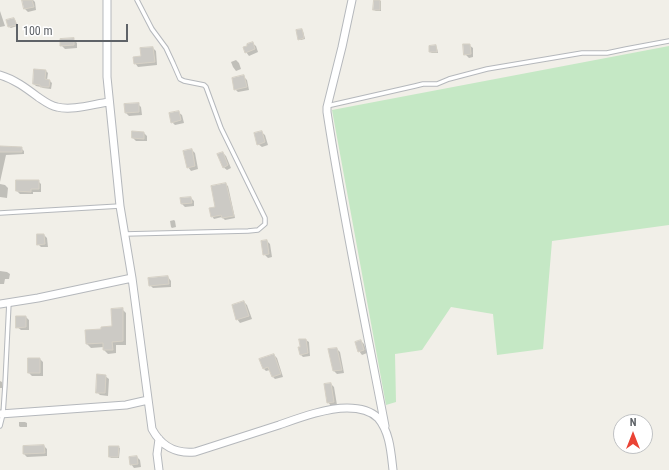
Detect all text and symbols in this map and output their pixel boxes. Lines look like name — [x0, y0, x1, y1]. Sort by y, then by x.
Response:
scale bar — [18, 16, 130, 42]
text: 100 m — [23, 24, 53, 38]
north arrow — [613, 414, 653, 454]
text: N — [630, 416, 636, 429]

